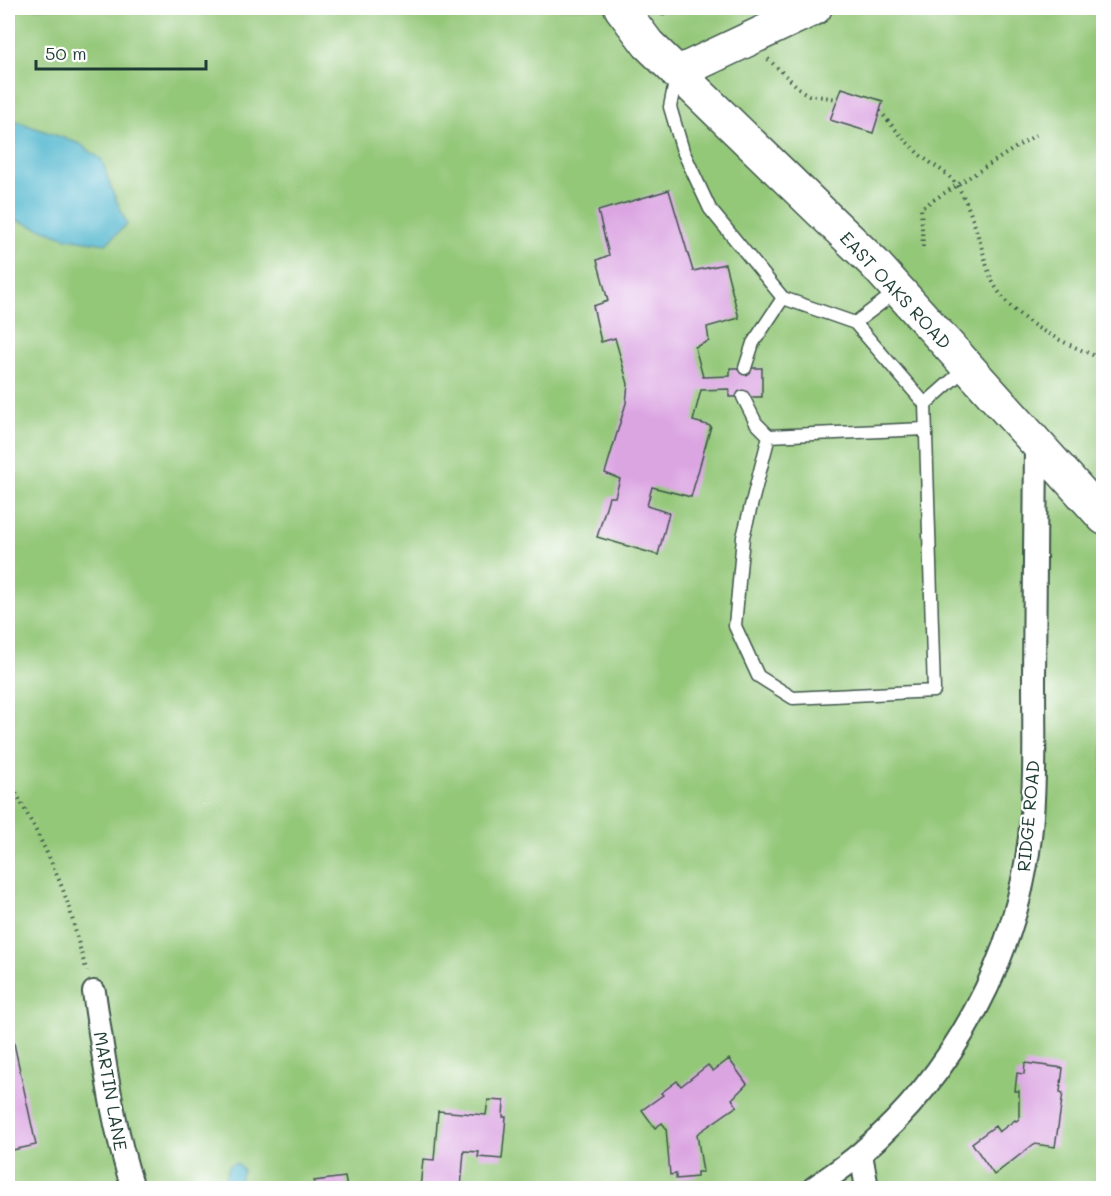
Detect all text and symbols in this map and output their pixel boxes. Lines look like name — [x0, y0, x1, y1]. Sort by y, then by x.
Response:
scale bar — [36, 33, 206, 71]
text: 50 m — [45, 41, 87, 65]
street label: EAST OAKS ROAD — [835, 226, 957, 354]
street label: RIDGE ROAD — [1011, 759, 1045, 873]
street label: MARTIN LANE — [89, 1029, 133, 1153]

